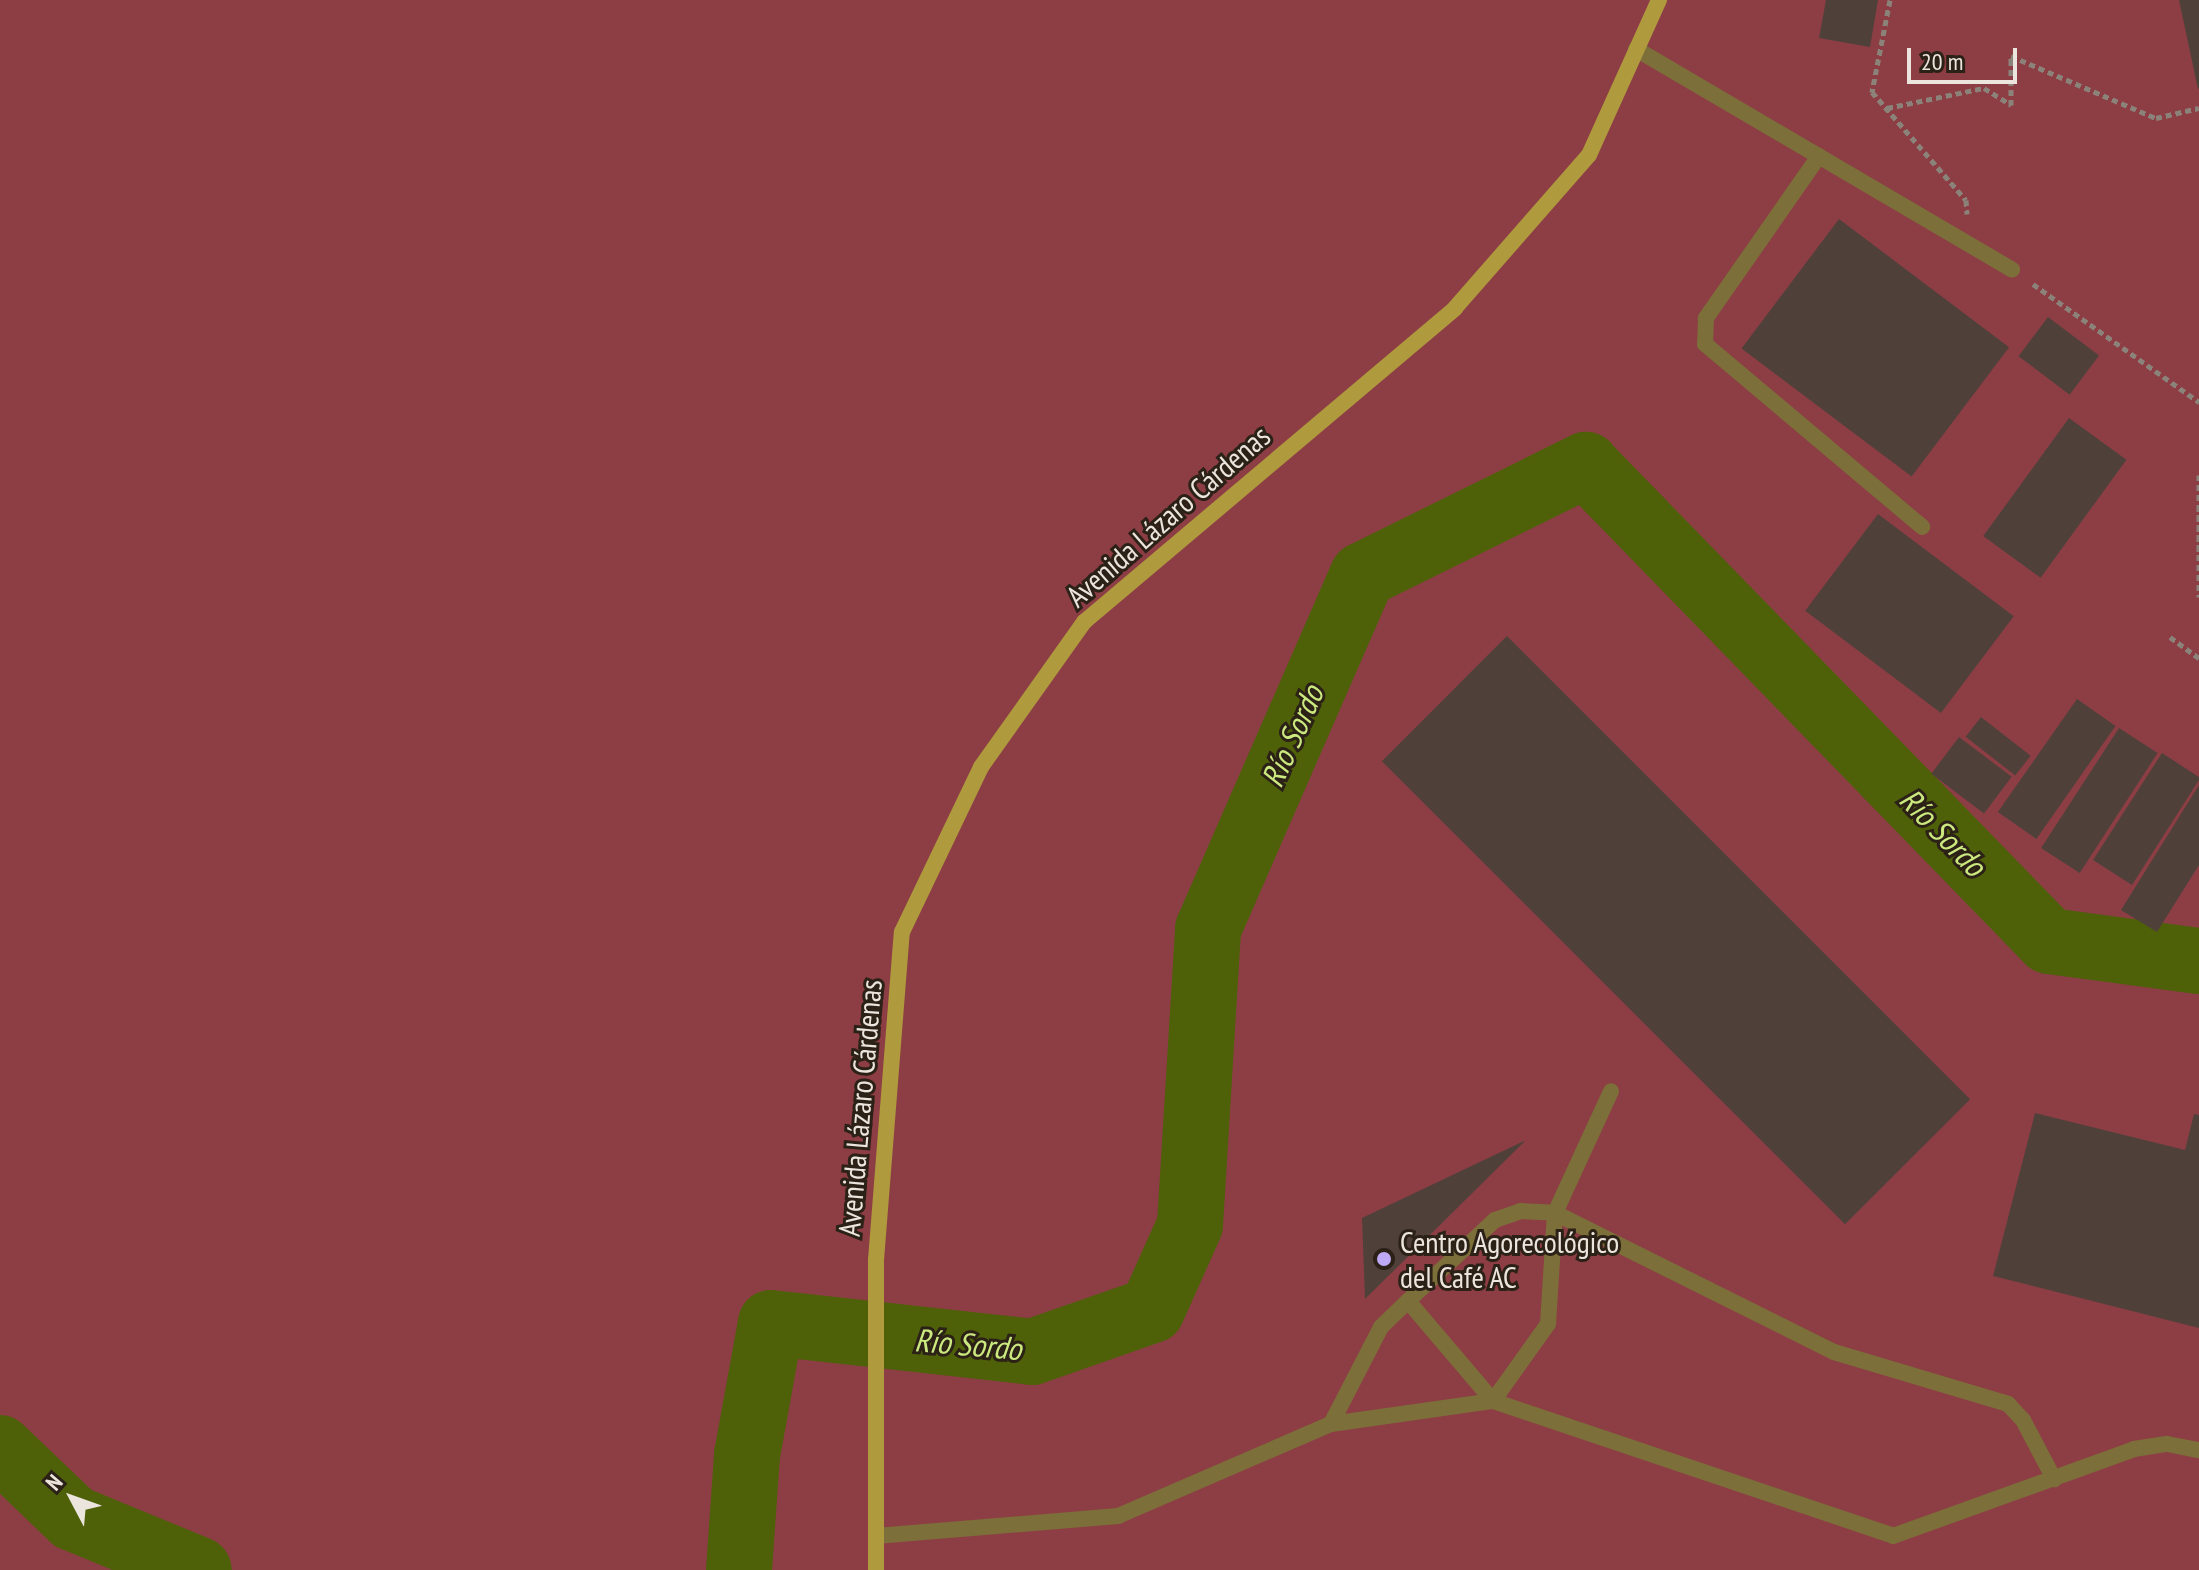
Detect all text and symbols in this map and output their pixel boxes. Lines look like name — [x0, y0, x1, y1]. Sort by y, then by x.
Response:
scale bar — [1911, 32, 2021, 82]
text: 20 m — [1921, 46, 1963, 77]
street label: Avenida Lázaro Cárdenas — [1059, 418, 1277, 614]
water label: Río Sordo — [1253, 679, 1331, 793]
water label: Río Sordo — [1892, 780, 1994, 884]
street label: Avenida Lázaro Cárdenas — [831, 978, 889, 1238]
place label: Centro Agorecológico del Café AC — [1400, 1224, 1620, 1294]
marker: Centro Agorecológico del Café AC — [1375, 1250, 1393, 1268]
water label: Río Sordo — [913, 1320, 1023, 1368]
north arrow — [32, 1458, 112, 1538]
text: N — [39, 1469, 68, 1496]

